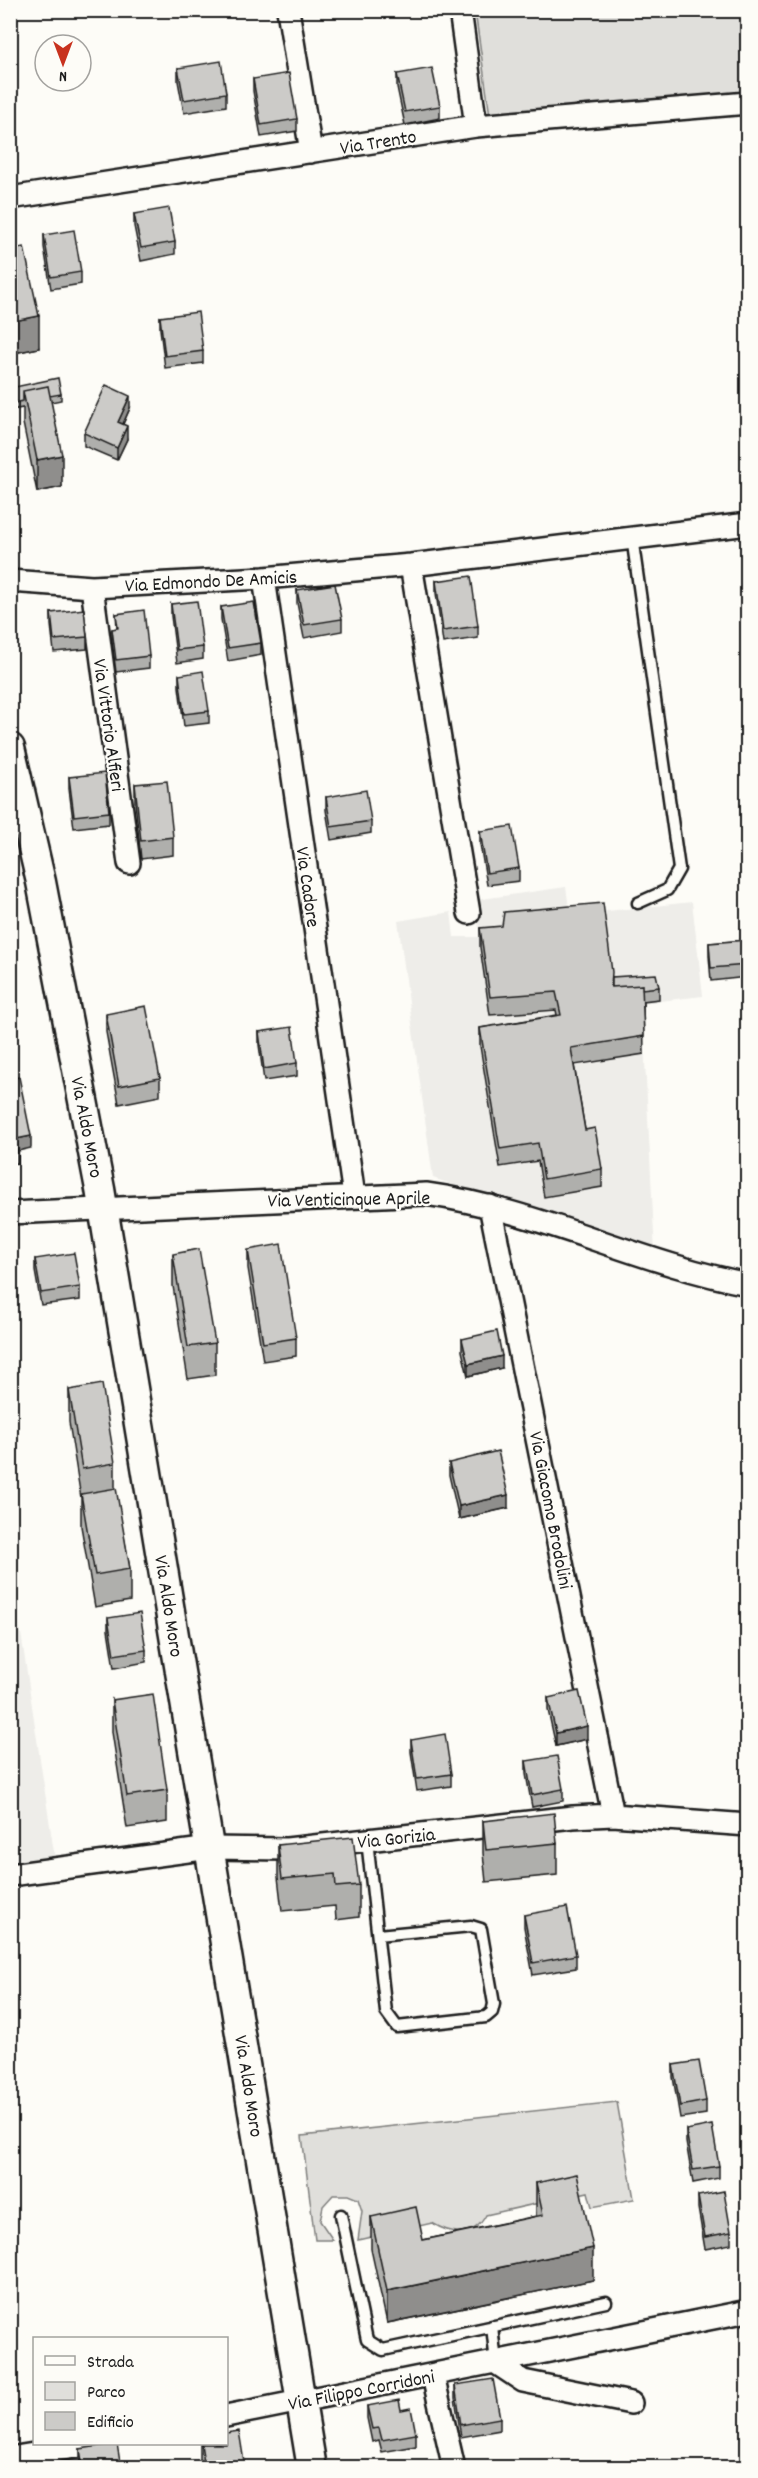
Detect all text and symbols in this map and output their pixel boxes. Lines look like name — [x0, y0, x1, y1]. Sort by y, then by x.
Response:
north arrow — [33, 33, 93, 93]
text: N — [59, 64, 67, 87]
street label: Via Trento — [338, 124, 419, 164]
street label: Via Edmondo De Amicis — [124, 564, 298, 601]
street label: Via Vittorio Alfieri — [84, 657, 130, 794]
street label: Via Cadore — [287, 845, 326, 930]
street label: Via Aldo Moro — [62, 1074, 109, 1181]
street label: Via Venticinque Aprile — [268, 1186, 431, 1216]
street label: Via Giacomo Brodolini — [520, 1429, 578, 1592]
street label: Via Aldo Moro — [145, 1554, 189, 1659]
street label: Via Gorizia — [356, 1822, 437, 1858]
street label: Via Aldo Moro — [225, 2034, 269, 2139]
legend — [33, 2337, 228, 2445]
text: Strada — [87, 2351, 134, 2376]
street label: Via Filippo Corridoni — [286, 2364, 438, 2420]
text: Parco — [87, 2381, 126, 2406]
text: Edificio — [87, 2411, 134, 2436]

